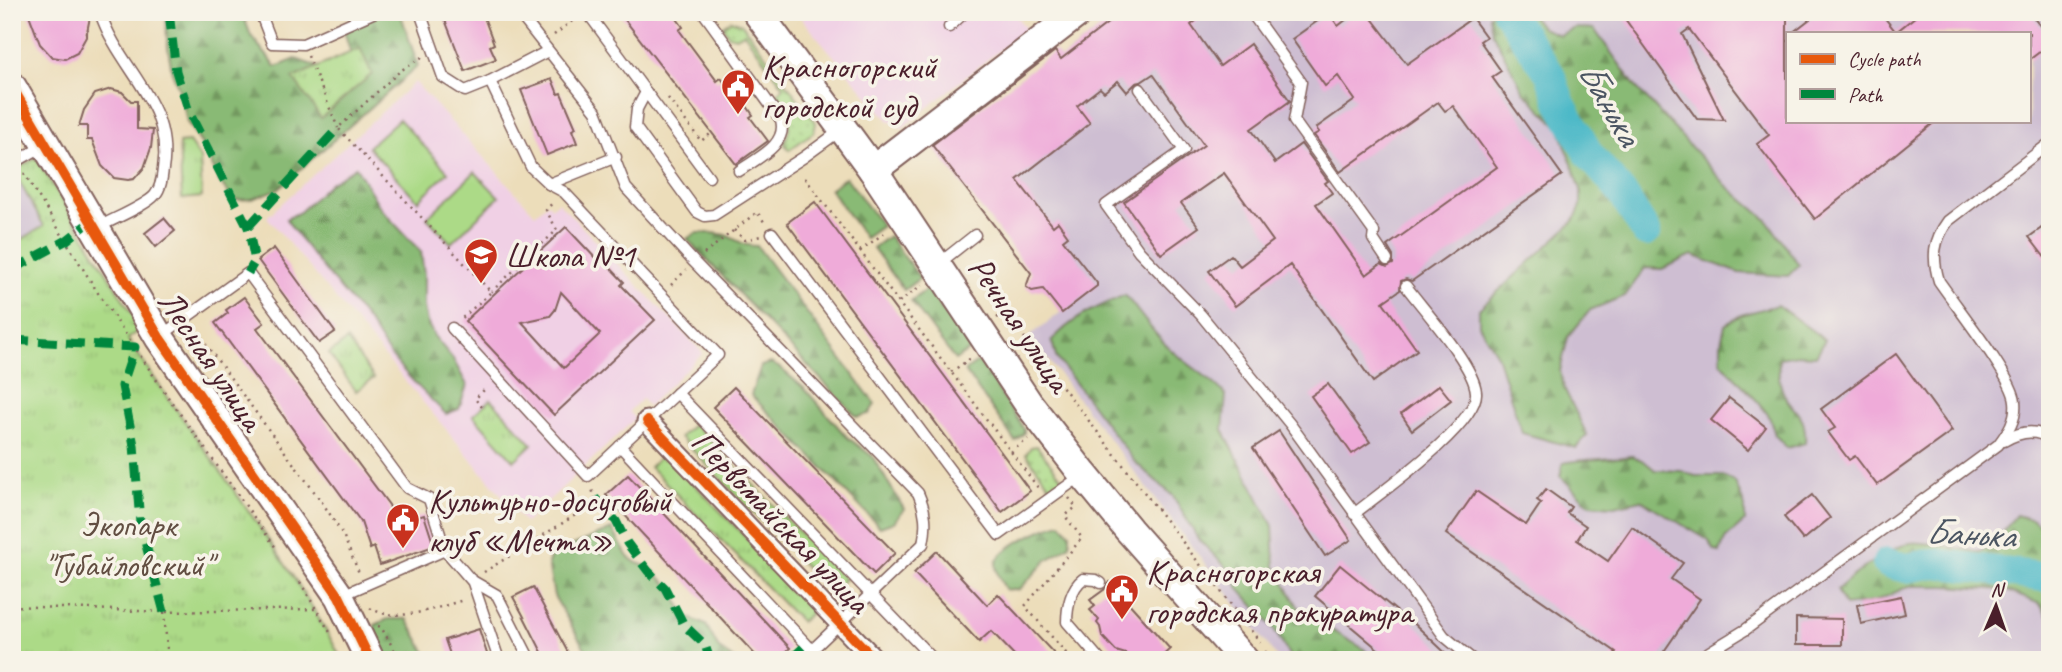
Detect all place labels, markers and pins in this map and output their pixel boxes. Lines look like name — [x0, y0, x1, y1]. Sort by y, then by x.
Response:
place label: Красногорский городской суд — [762, 44, 939, 129]
public building icon: Красногорский городской суд — [719, 67, 757, 116]
place label: Школа №1 — [505, 233, 638, 278]
school or university icon: Школа №1 — [462, 236, 500, 285]
place label: Культурно-досуговый клуб «Мечта» — [428, 478, 674, 563]
public building icon: Культурно-досуговый клуб «Мечта» — [384, 501, 422, 550]
place label: Красногорская городская прокуратура — [1146, 549, 1415, 634]
public building icon: Красногорская городская прокуратура — [1103, 572, 1141, 621]

